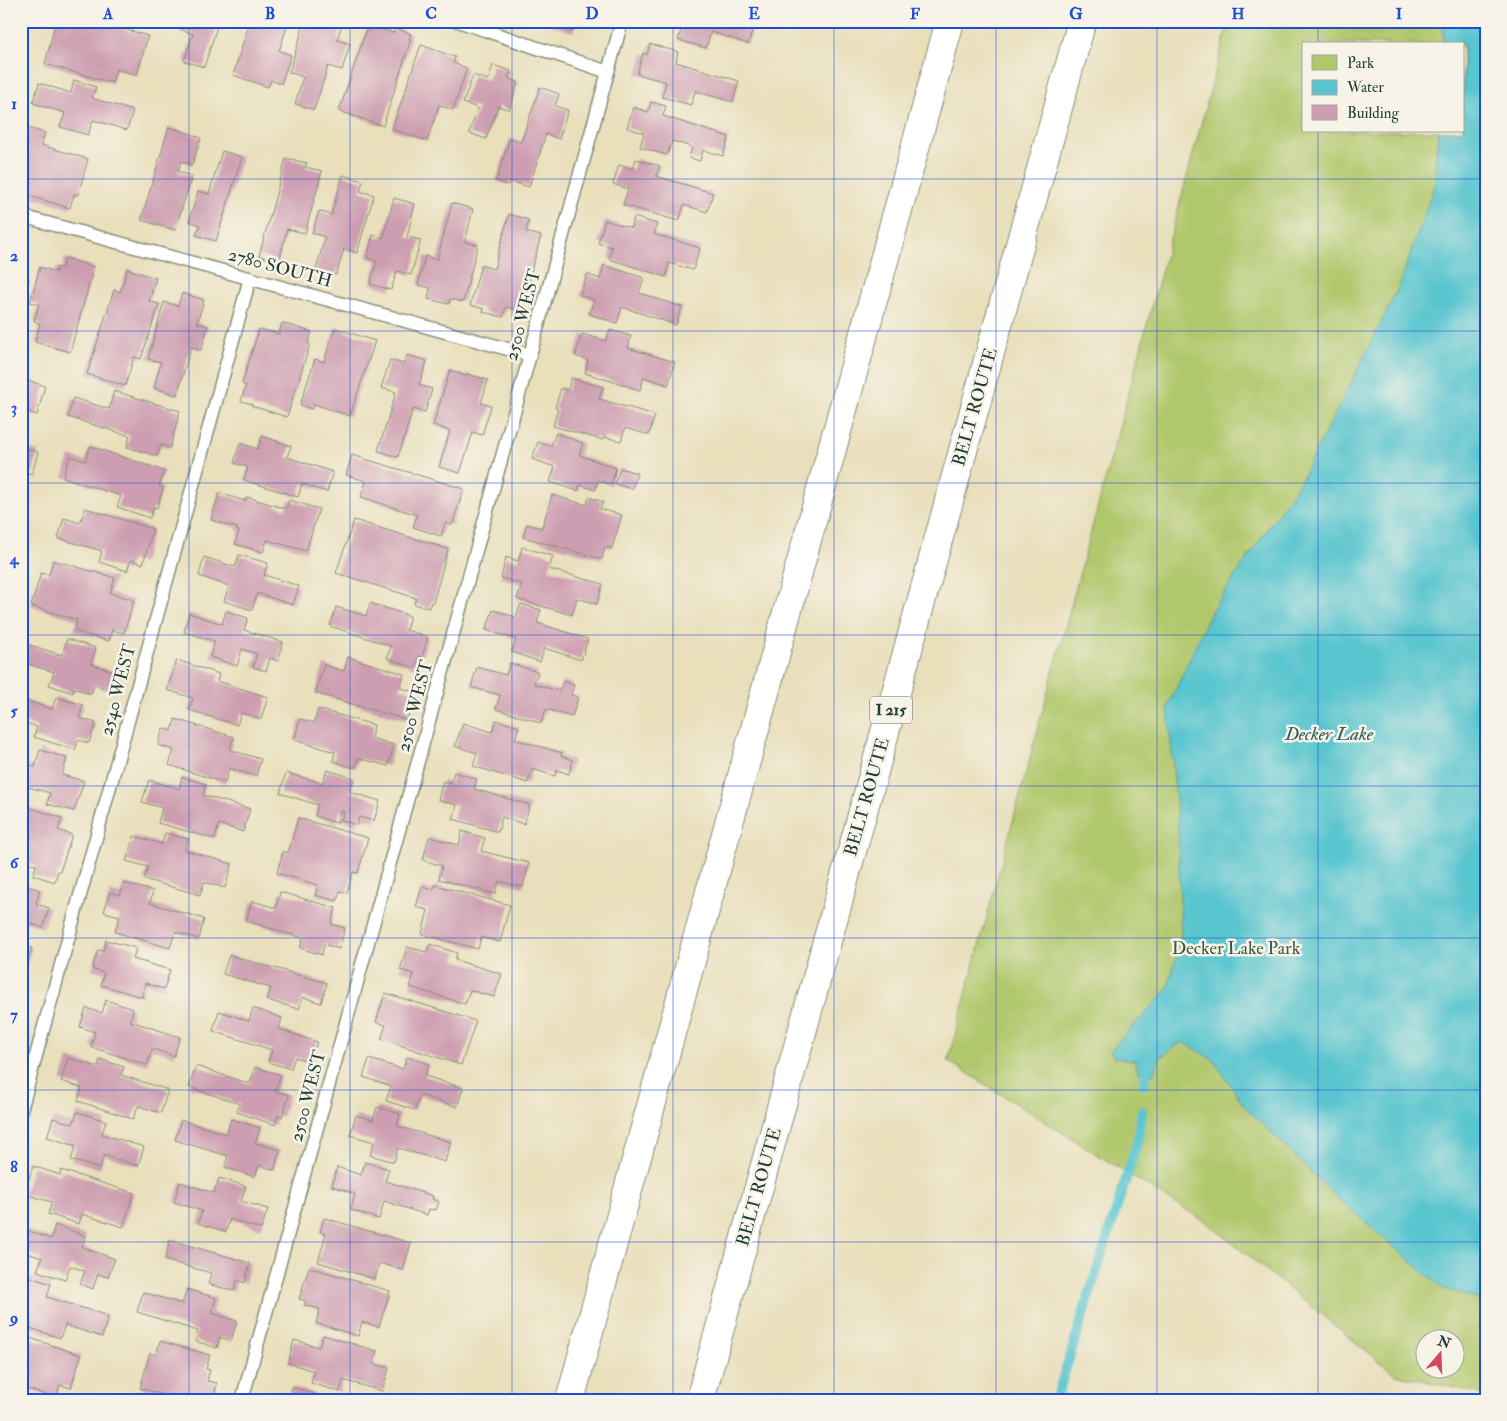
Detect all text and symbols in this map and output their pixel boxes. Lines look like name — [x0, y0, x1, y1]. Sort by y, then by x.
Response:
text: A — [102, 4, 114, 24]
text: B — [265, 4, 275, 24]
text: C — [425, 4, 437, 24]
text: D — [585, 4, 599, 24]
text: E — [748, 4, 760, 24]
text: F — [910, 4, 920, 24]
text: G — [1069, 4, 1083, 24]
text: H — [1231, 4, 1245, 24]
text: I — [1396, 4, 1403, 24]
legend — [1302, 42, 1464, 132]
text: Park — [1347, 54, 1374, 73]
text: Water — [1346, 78, 1384, 97]
text: 1 — [11, 94, 17, 114]
text: Building — [1347, 104, 1399, 123]
street label: 2780 SOUTH — [226, 243, 334, 293]
text: 2 — [10, 246, 18, 266]
street label: 2500 WEST — [500, 266, 546, 363]
street label: BELT ROUTE — [947, 345, 1003, 469]
text: 3 — [11, 398, 17, 418]
text: 4 — [9, 549, 20, 569]
street label: 2540 WEST — [95, 641, 141, 738]
street label: 2500 WEST — [392, 657, 438, 754]
road number: I 215 — [870, 696, 912, 724]
text: 5 — [10, 701, 18, 721]
water label: Decker Lake — [1284, 722, 1374, 746]
street label: BELT ROUTE — [839, 735, 895, 859]
text: 6 — [10, 853, 20, 873]
park label: Decker Lake Park — [1172, 937, 1301, 960]
text: 7 — [10, 1005, 18, 1025]
street label: 2500 WEST — [285, 1047, 331, 1144]
street label: BELT ROUTE — [731, 1125, 787, 1249]
text: 8 — [10, 1157, 18, 1177]
text: 9 — [8, 1308, 18, 1328]
north arrow — [1414, 1328, 1464, 1378]
text: N — [1434, 1332, 1453, 1352]

